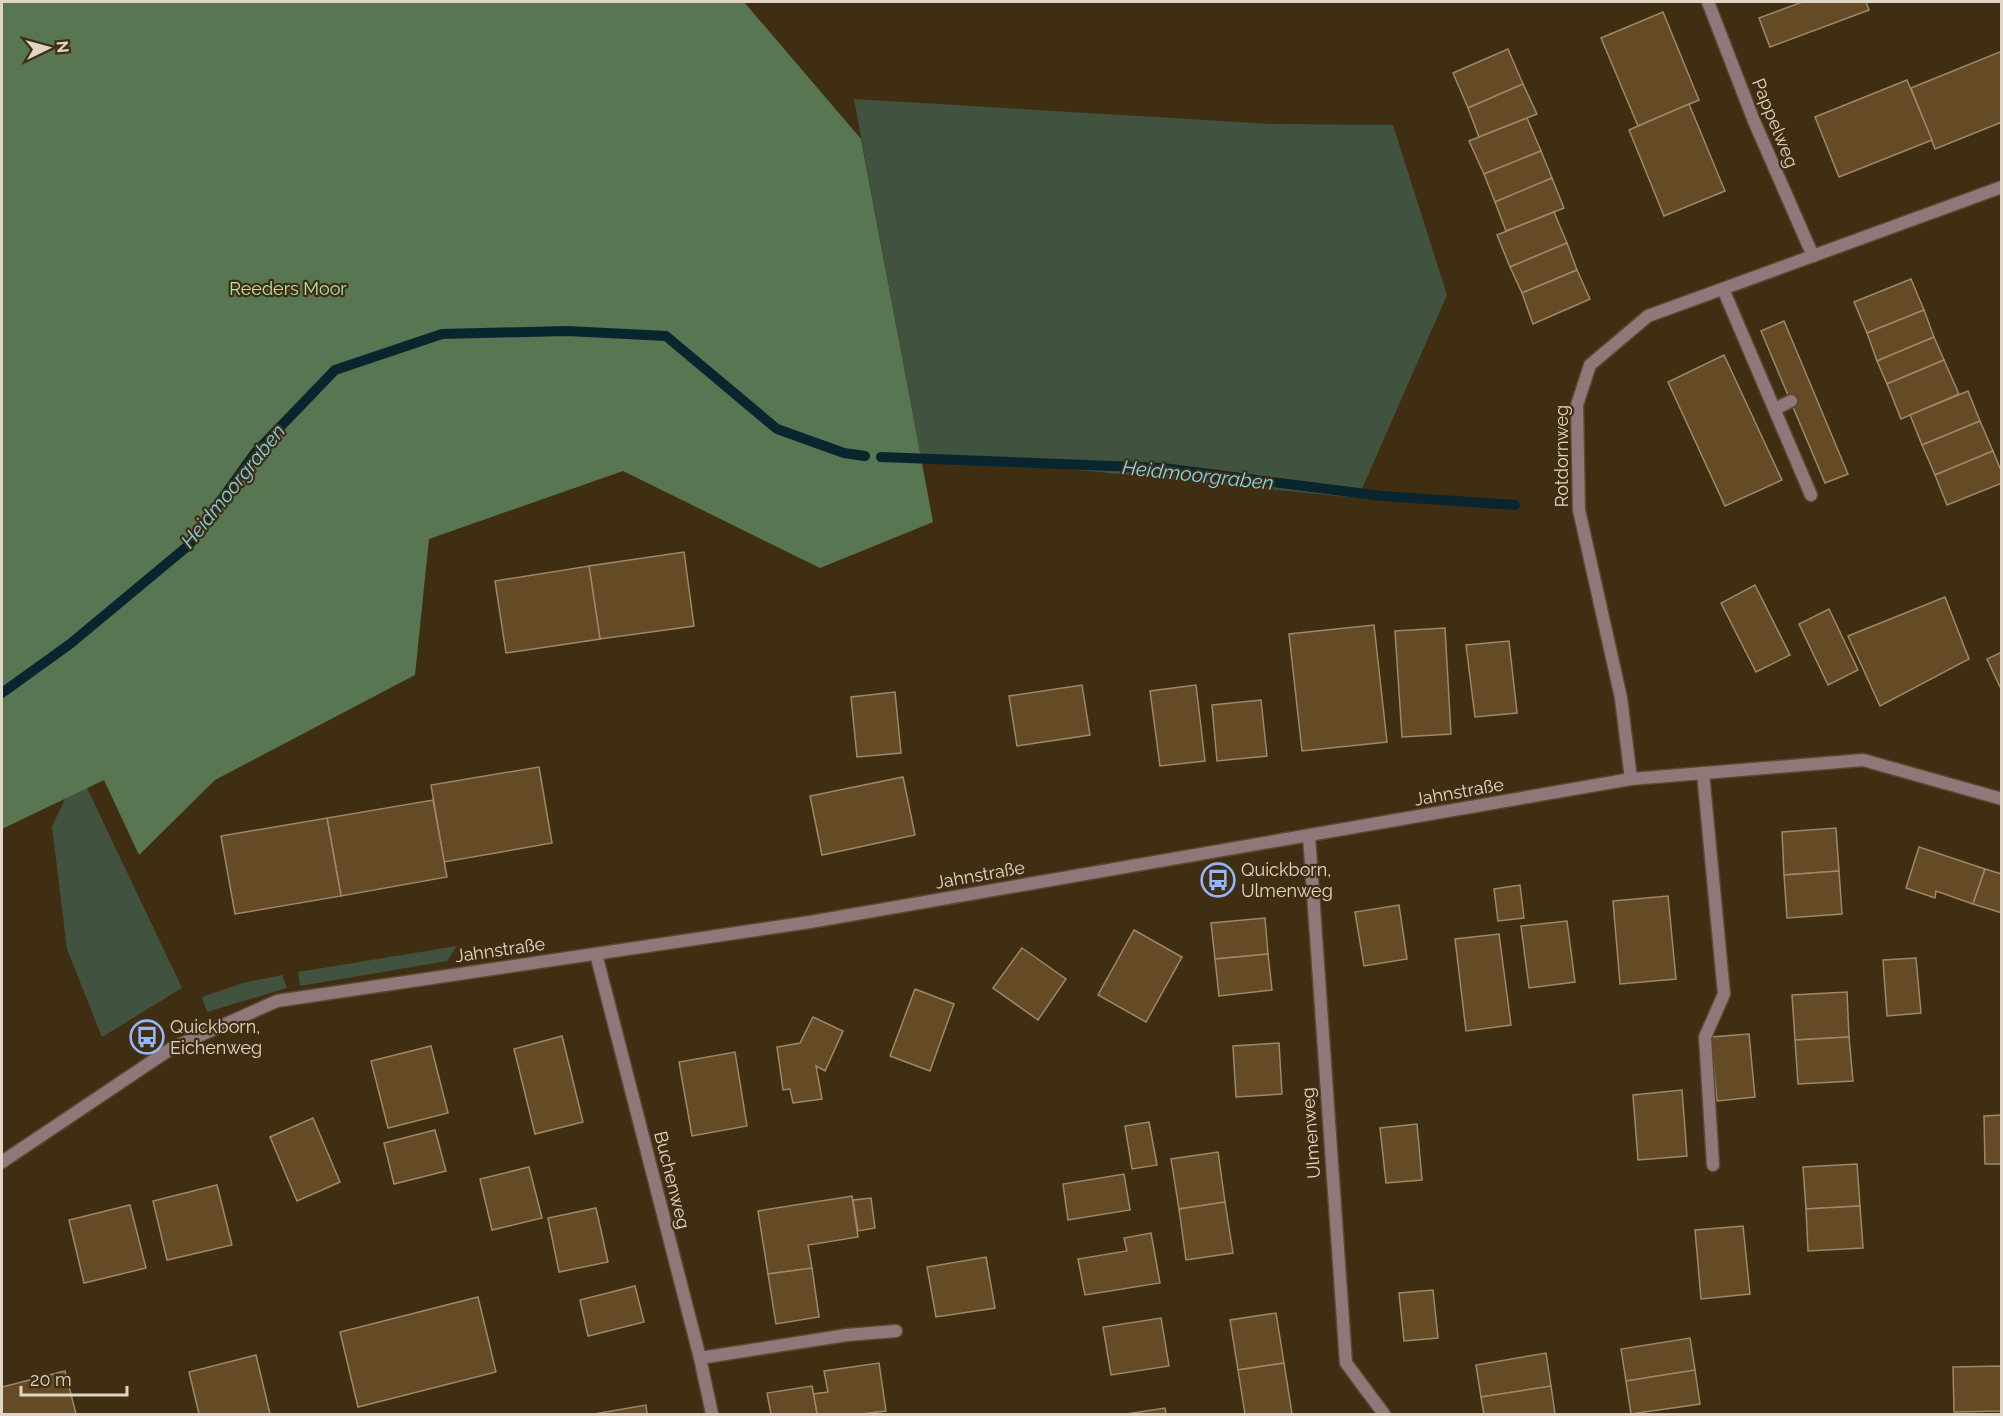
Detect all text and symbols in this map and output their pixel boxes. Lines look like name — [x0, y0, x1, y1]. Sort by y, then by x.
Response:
north arrow — [18, 18, 78, 78]
text: N — [52, 40, 72, 54]
street label: Pappelweg — [1748, 75, 1803, 170]
park label: Reeders Moor — [229, 278, 347, 299]
street label: Rotdornweg — [1551, 405, 1572, 507]
water label: Heidmoorgraben — [176, 419, 290, 553]
water label: Heidmoorgraben — [1121, 455, 1275, 495]
street label: Jahnstraße — [1412, 773, 1506, 810]
street label: Jahnstraße — [933, 856, 1027, 893]
place label: Quickborn, Ulmenweg — [1241, 859, 1333, 901]
bus stop icon: Quickborn, Ulmenweg — [1200, 862, 1236, 898]
street label: Jahnstraße — [454, 933, 547, 966]
place label: Quickborn, Eichenweg — [170, 1016, 262, 1058]
bus stop icon: Quickborn, Eichenweg — [129, 1019, 165, 1055]
street label: Ulmenweg — [1297, 1087, 1324, 1180]
street label: Buchenweg — [650, 1129, 695, 1231]
scale bar — [21, 1359, 128, 1397]
text: 20 m — [30, 1369, 72, 1390]

